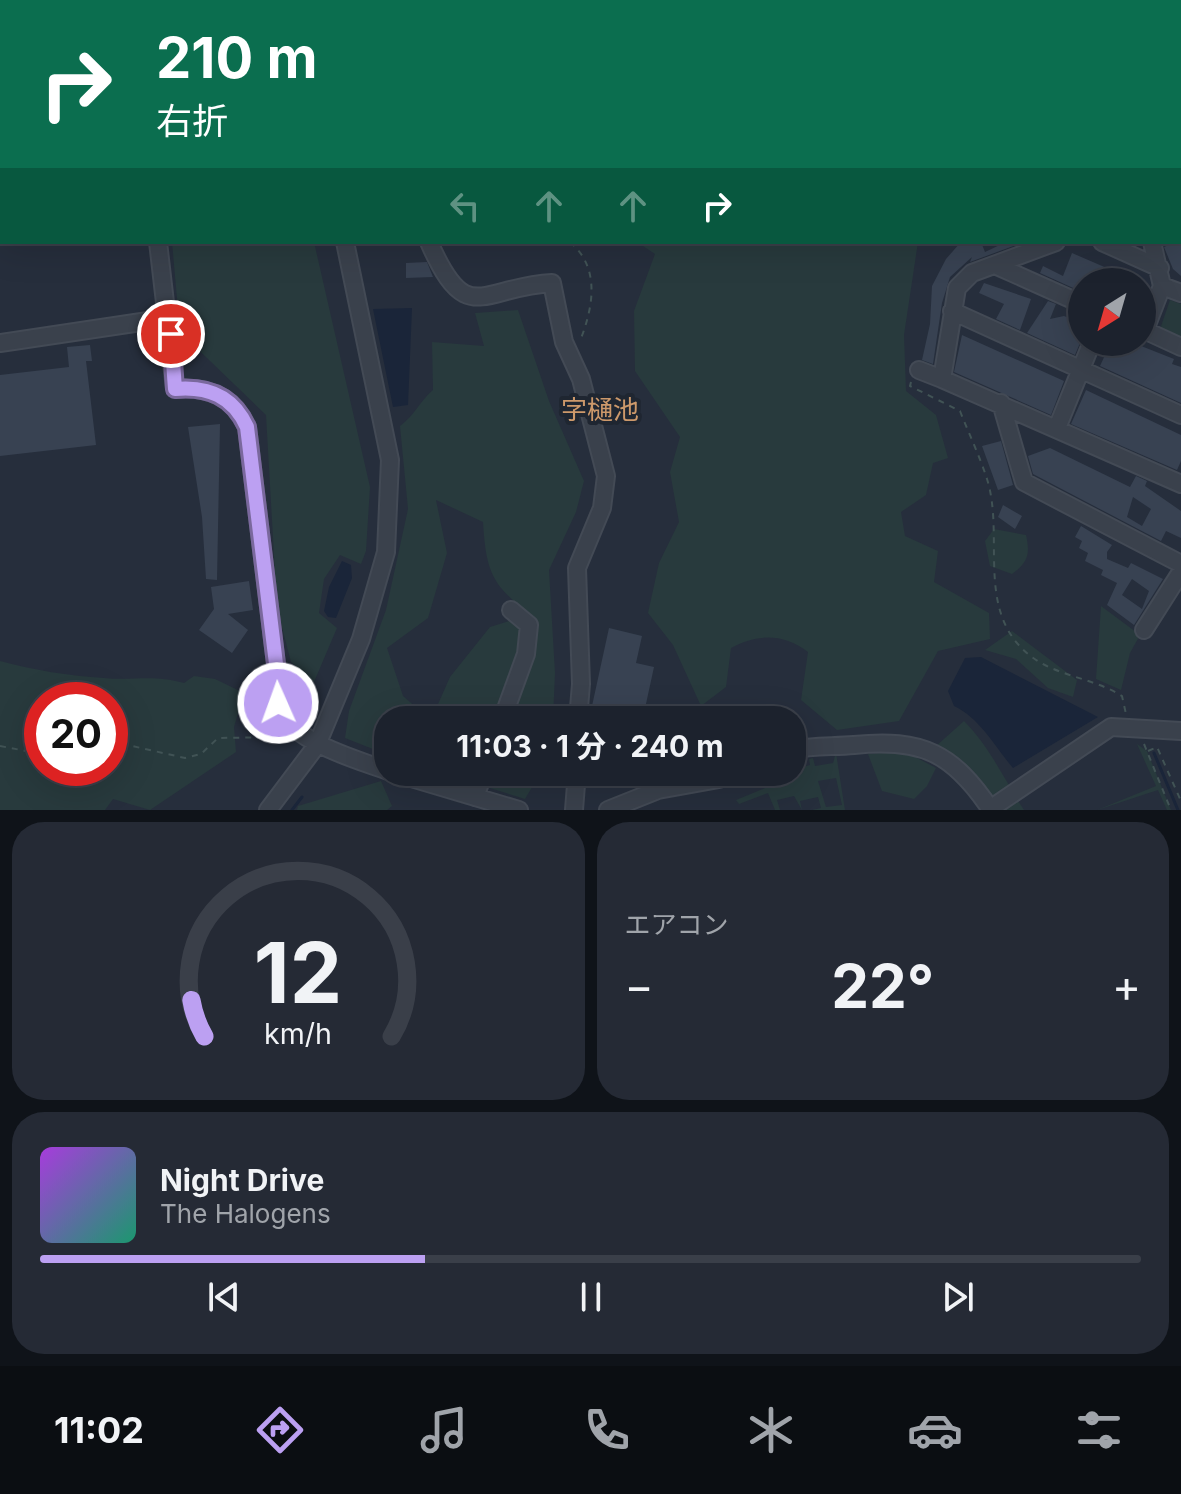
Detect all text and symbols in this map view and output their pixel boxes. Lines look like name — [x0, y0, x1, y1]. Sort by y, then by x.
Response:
text: 210 m — [156, 24, 318, 92]
icon: right — [24, 32, 128, 136]
text: 右折 — [156, 99, 228, 143]
icon: left — [443, 184, 487, 228]
icon: ahead — [527, 184, 571, 228]
icon: ahead — [611, 184, 655, 228]
icon: right — [695, 184, 739, 228]
north arrow — [1068, 268, 1156, 356]
map controls — [1068, 268, 1156, 356]
pin — [137, 300, 205, 368]
icon: arrive — [149, 312, 193, 356]
district label: 字樋池 — [561, 394, 639, 425]
position arrow — [236, 661, 320, 745]
speed limit sign: 20 — [24, 682, 128, 786]
text: 11:03 · 1 分 · 240 m — [456, 728, 724, 764]
text: エアコン — [625, 909, 729, 940]
text: 12 — [254, 922, 342, 1023]
text: 22° — [831, 950, 934, 1022]
text: − — [625, 959, 654, 1013]
text: + — [1112, 959, 1141, 1013]
text: km/h — [264, 1016, 332, 1051]
text: Night Drive — [160, 1162, 324, 1198]
text: The Halogens — [160, 1198, 331, 1229]
icon: previous — [202, 1275, 246, 1319]
icon: pause — [569, 1275, 613, 1319]
icon: next — [936, 1275, 980, 1319]
icon: directions — [252, 1402, 308, 1458]
icon: music — [416, 1402, 472, 1458]
icon: phone — [579, 1402, 635, 1458]
icon: climate — [743, 1402, 799, 1458]
icon: car — [907, 1402, 963, 1458]
icon: filters — [1071, 1402, 1127, 1458]
text: 11:02 — [54, 1408, 144, 1452]

